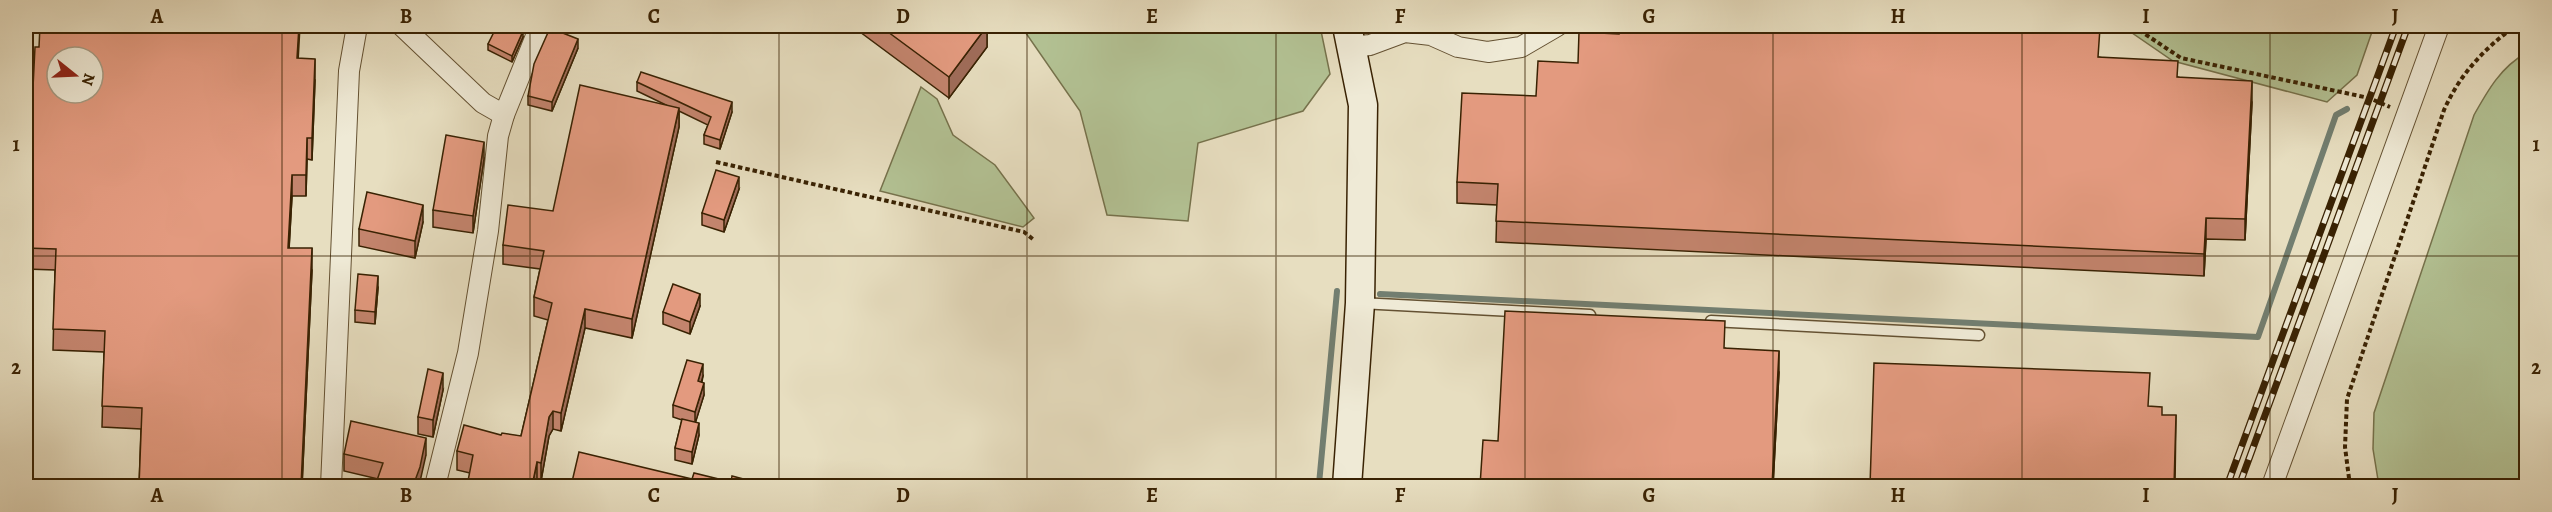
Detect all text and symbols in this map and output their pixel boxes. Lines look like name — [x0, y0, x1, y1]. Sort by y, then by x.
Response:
text: A — [150, 3, 164, 30]
text: B — [400, 3, 412, 30]
text: C — [648, 3, 660, 30]
text: D — [896, 3, 910, 30]
text: E — [1146, 3, 1158, 30]
text: F — [1395, 3, 1406, 30]
text: G — [1642, 3, 1656, 30]
text: H — [1891, 3, 1906, 30]
text: I — [2142, 3, 2150, 30]
text: J — [2392, 3, 2399, 30]
north arrow — [45, 45, 105, 105]
text: N — [76, 70, 101, 89]
text: 1 — [12, 131, 20, 158]
text: 1 — [2532, 131, 2540, 158]
text: 2 — [11, 354, 21, 381]
text: 2 — [2531, 354, 2541, 381]
text: A — [150, 482, 164, 509]
text: B — [400, 482, 412, 509]
text: C — [648, 482, 660, 509]
text: D — [896, 482, 910, 509]
text: E — [1146, 482, 1158, 509]
text: F — [1395, 482, 1406, 509]
text: G — [1642, 482, 1656, 509]
text: H — [1891, 482, 1906, 509]
text: I — [2142, 482, 2150, 509]
text: J — [2392, 482, 2399, 509]

